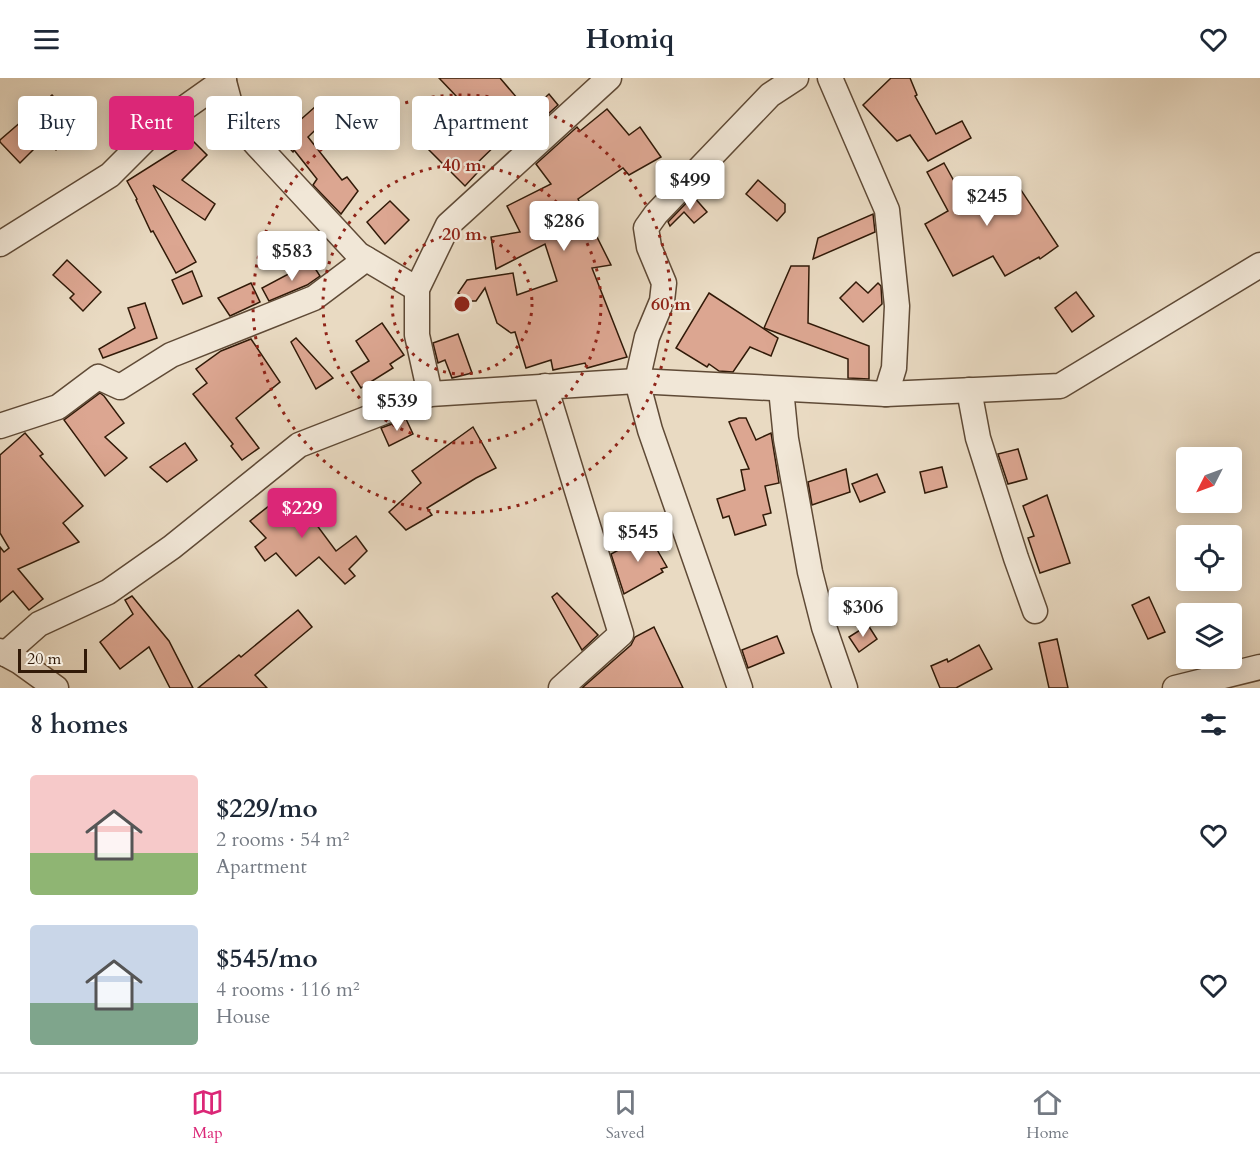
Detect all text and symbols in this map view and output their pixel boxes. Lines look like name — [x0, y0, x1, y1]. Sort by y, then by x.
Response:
text: Homiq — [586, 21, 674, 58]
icon: menu — [30, 23, 63, 56]
icon: heart — [1197, 23, 1230, 56]
chip: Buy — [18, 96, 97, 150]
chip: Rent — [109, 96, 194, 150]
chip: Filters — [206, 96, 302, 150]
chip: New — [314, 96, 400, 150]
chip: Apartment — [412, 96, 549, 150]
text: 40 m — [442, 153, 482, 178]
pin: $499 — [654, 160, 726, 211]
text: $499 — [670, 166, 710, 193]
pin: $245 — [951, 176, 1023, 227]
text: $245 — [967, 182, 1007, 209]
pin: $286 — [528, 201, 600, 252]
text: $286 — [544, 207, 584, 234]
text: 20 m — [442, 222, 482, 247]
pin: $583 — [256, 231, 328, 282]
text: $583 — [272, 237, 312, 264]
text: 60 m — [651, 292, 691, 317]
centre of rings — [452, 294, 472, 314]
pin: $539 — [361, 381, 433, 432]
text: $539 — [377, 387, 417, 414]
north arrow — [1176, 447, 1242, 513]
map controls — [1176, 447, 1242, 669]
pin: $229 — [266, 488, 338, 539]
text: $229 — [282, 494, 322, 521]
pin: $545 — [602, 512, 674, 563]
text: $545 — [618, 518, 658, 545]
button: locate — [1176, 525, 1242, 591]
pin: $306 — [827, 587, 899, 638]
text: $306 — [843, 593, 883, 620]
button: layers — [1176, 603, 1242, 669]
scale bar — [18, 646, 87, 674]
text: 20 m — [27, 648, 61, 670]
text: 8 homes — [30, 707, 128, 742]
icon: filters — [1197, 708, 1230, 741]
text: $229/mo — [216, 791, 318, 826]
icon: home — [78, 799, 150, 871]
icon: heart — [1197, 819, 1230, 852]
text: 2 rooms · 54 m² — [216, 826, 349, 853]
text: Apartment — [216, 853, 307, 880]
text: $545/mo — [216, 941, 318, 976]
icon: home — [78, 949, 150, 1021]
icon: heart — [1197, 969, 1230, 1002]
text: 4 rooms · 116 m² — [216, 976, 360, 1003]
text: House — [216, 1003, 270, 1030]
tab: Map — [191, 1086, 224, 1144]
tab: Saved — [606, 1086, 644, 1144]
tab: Home — [1026, 1086, 1069, 1144]

